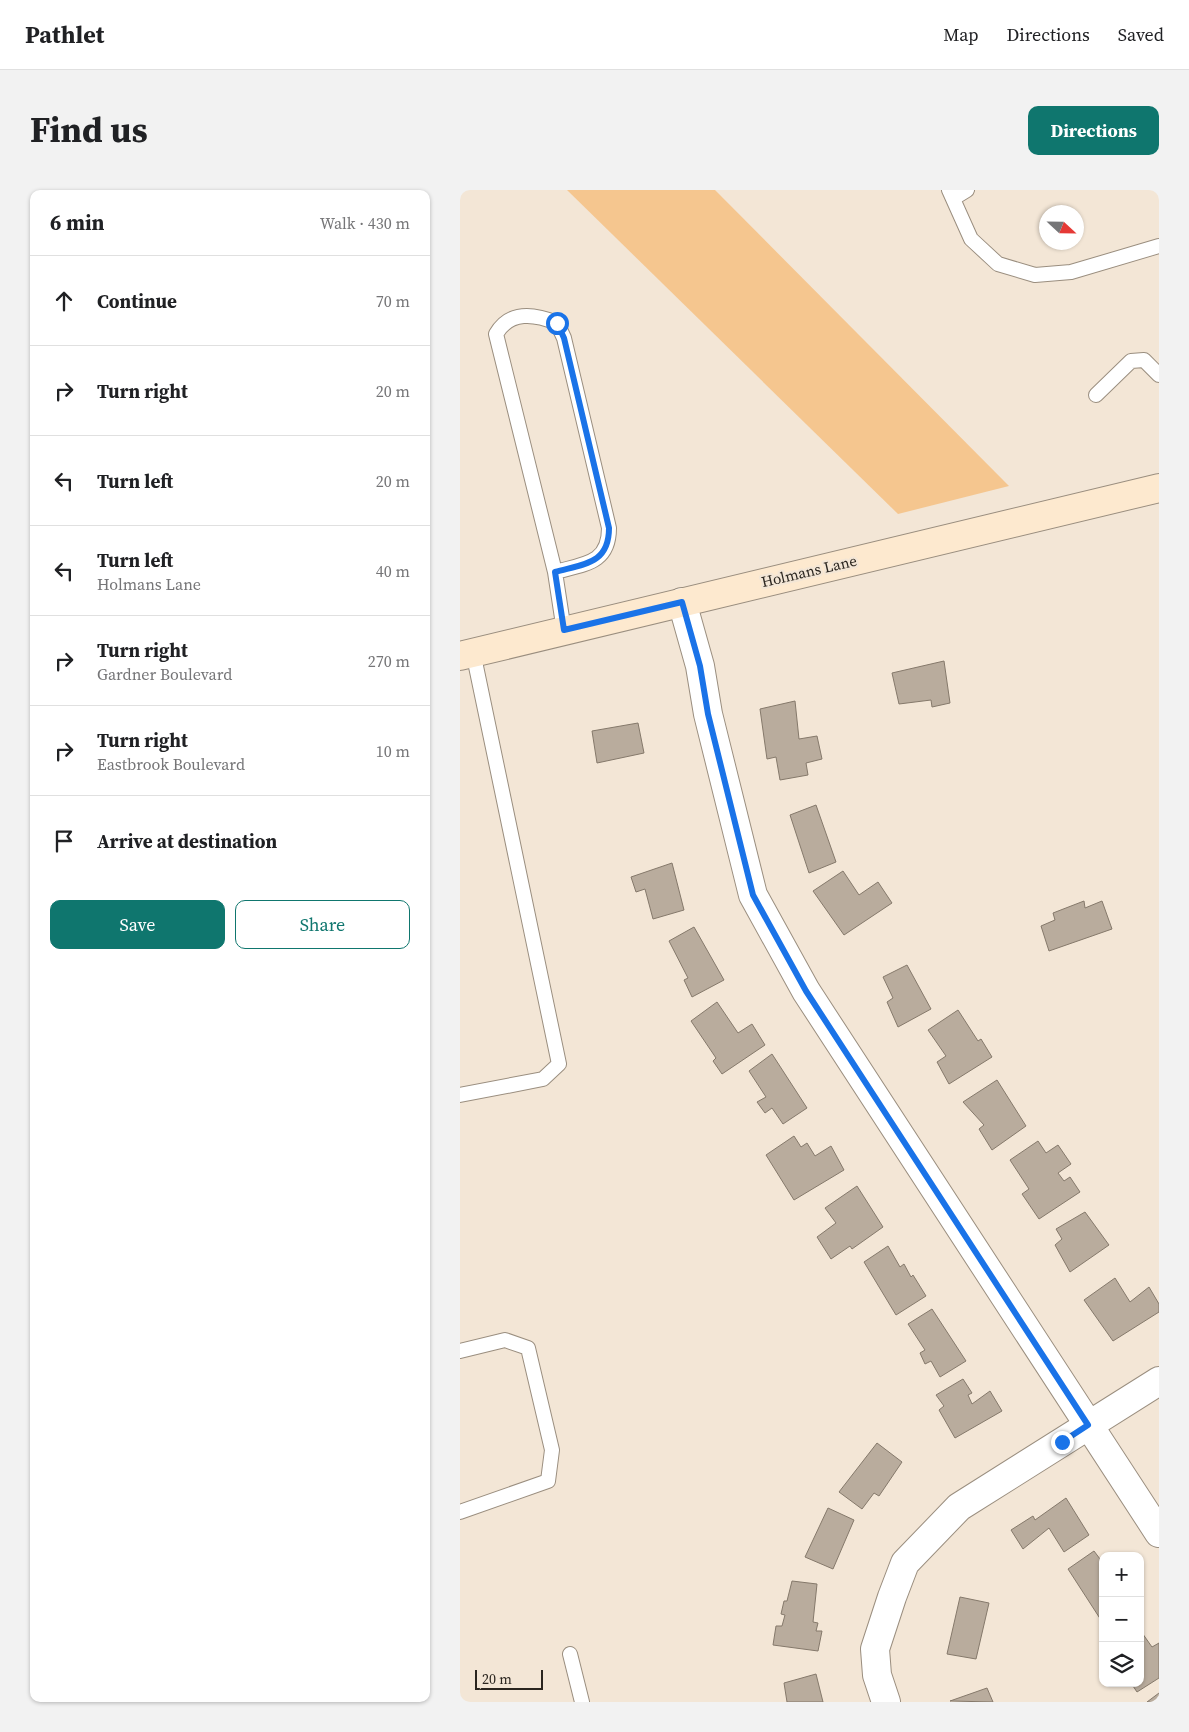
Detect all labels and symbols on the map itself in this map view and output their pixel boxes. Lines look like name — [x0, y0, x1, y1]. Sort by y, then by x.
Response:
north arrow — [1039, 205, 1084, 250]
route start — [546, 312, 569, 335]
street label: Holmans Lane — [759, 550, 859, 592]
route end — [1051, 1431, 1074, 1454]
scale bar — [475, 1667, 542, 1690]

